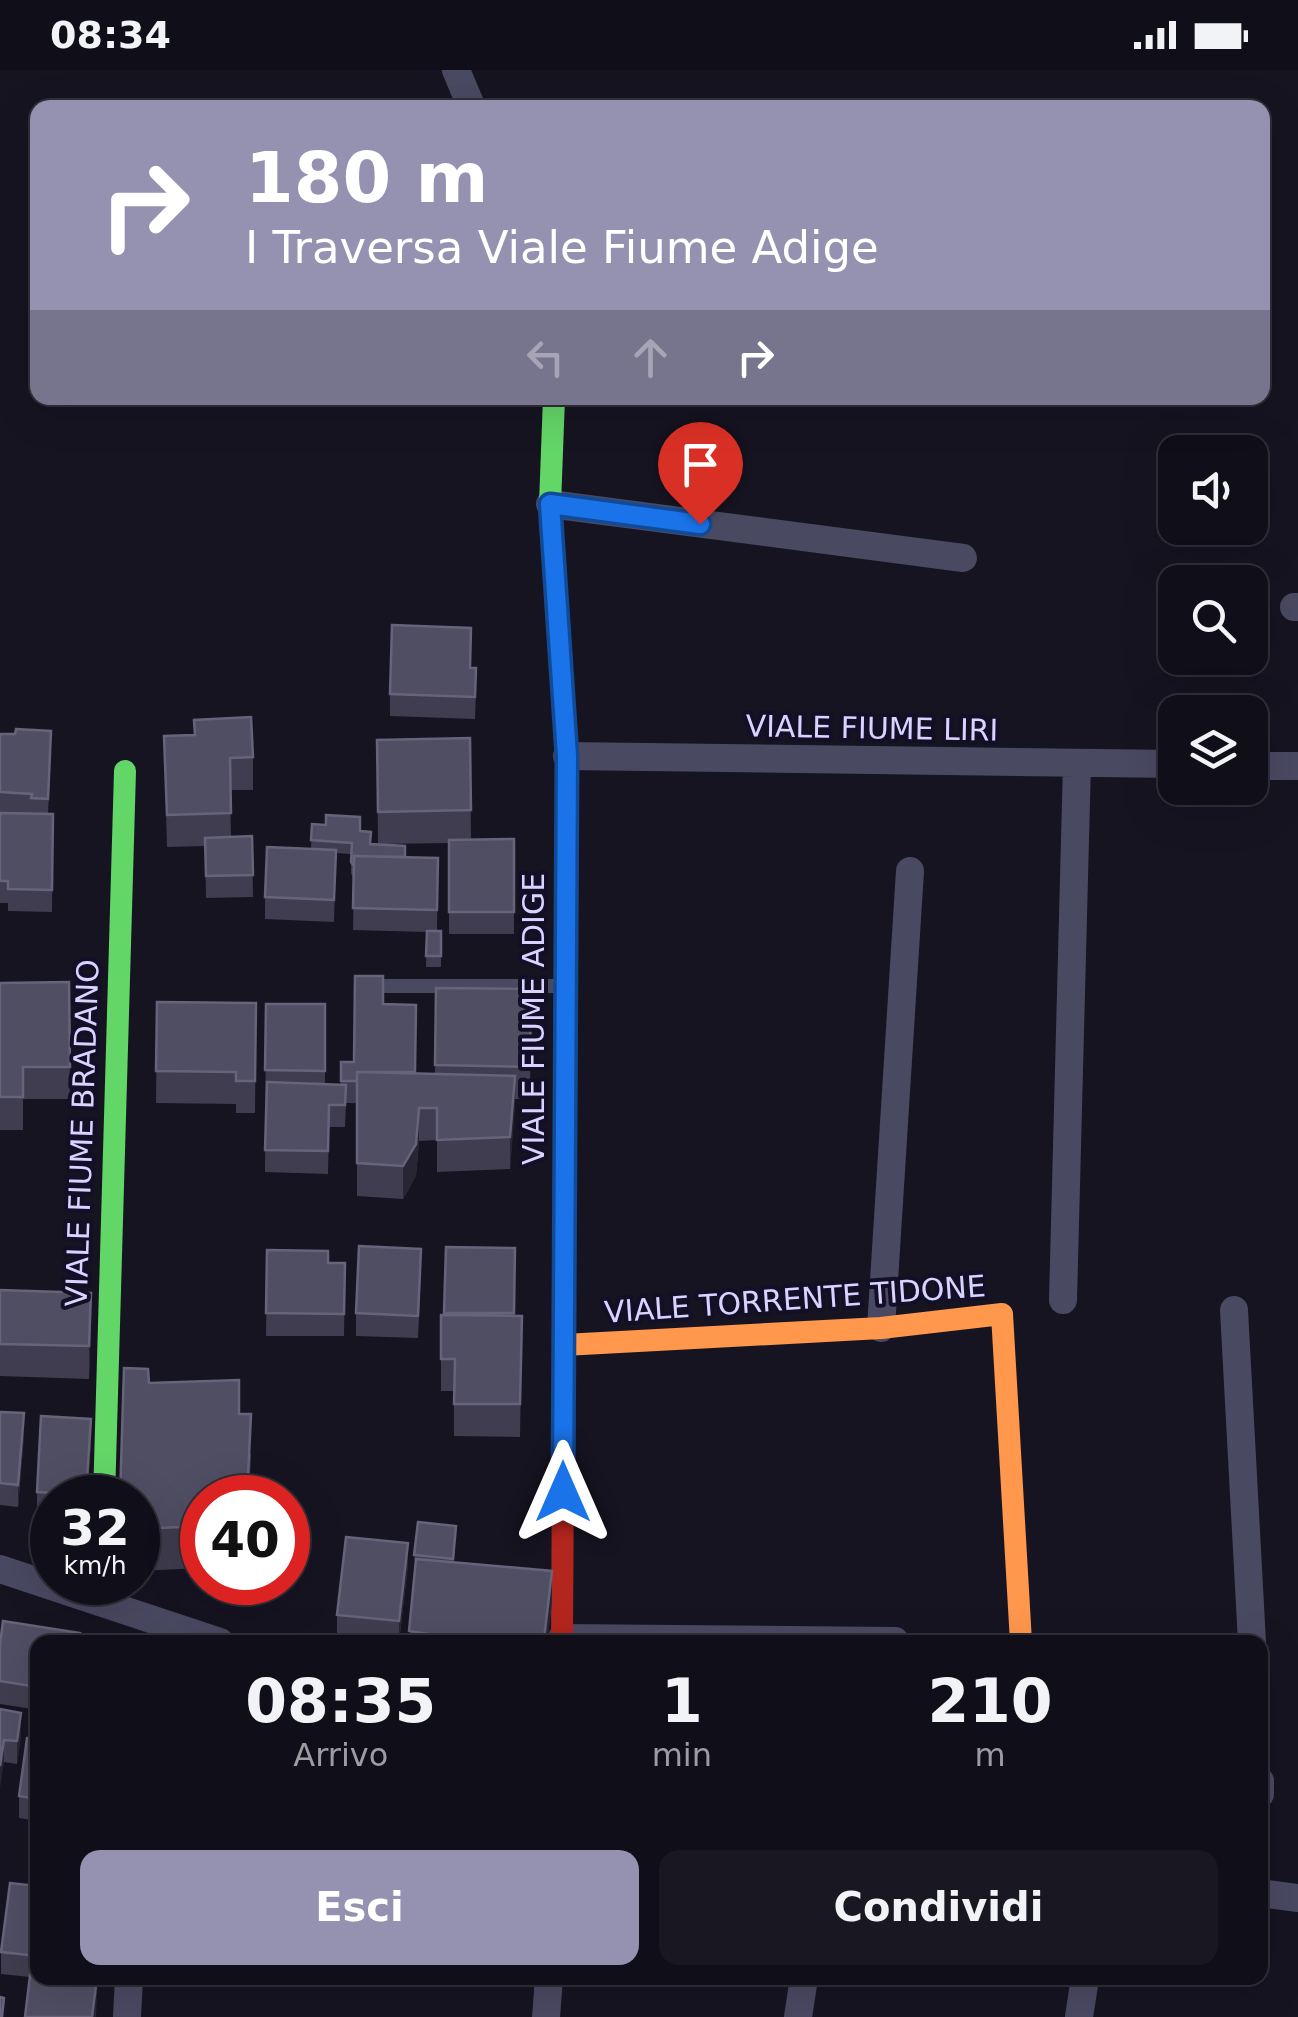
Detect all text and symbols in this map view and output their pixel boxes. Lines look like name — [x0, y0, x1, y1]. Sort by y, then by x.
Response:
text: 08:34 — [50, 13, 171, 57]
text: 180 m — [245, 137, 488, 219]
icon: right — [80, 140, 210, 270]
text: I Traversa Viale Fiume Adige — [245, 221, 879, 274]
icon: left — [518, 330, 573, 385]
icon: ahead — [623, 330, 678, 385]
icon: right — [728, 330, 783, 385]
pin — [658, 422, 743, 525]
map controls — [1158, 435, 1268, 805]
button: sound — [1158, 435, 1268, 545]
icon: arrive — [673, 437, 728, 492]
button: search — [1158, 565, 1268, 675]
button: layers — [1158, 695, 1268, 805]
street label: VIALE FIUME LIRI — [745, 708, 999, 748]
street label: VIALE FIUME ADIGE — [516, 873, 551, 1165]
street label: VIALE FIUME BRADANO — [58, 959, 106, 1307]
street label: VIALE TORRENTE TIDONE — [603, 1268, 987, 1330]
position arrow — [511, 1440, 615, 1544]
speed limit sign: 40 — [180, 1475, 310, 1605]
text: 32 — [60, 1499, 130, 1557]
text: km/h — [63, 1551, 127, 1580]
text: 08:35 — [245, 1666, 436, 1736]
text: 1 — [661, 1666, 703, 1736]
text: 210 — [927, 1666, 1053, 1736]
text: Arrivo — [293, 1736, 388, 1774]
text: min — [652, 1736, 712, 1774]
text: m — [974, 1736, 1006, 1774]
button: Esci — [80, 1850, 639, 1965]
button: Condividi — [659, 1850, 1218, 1965]

